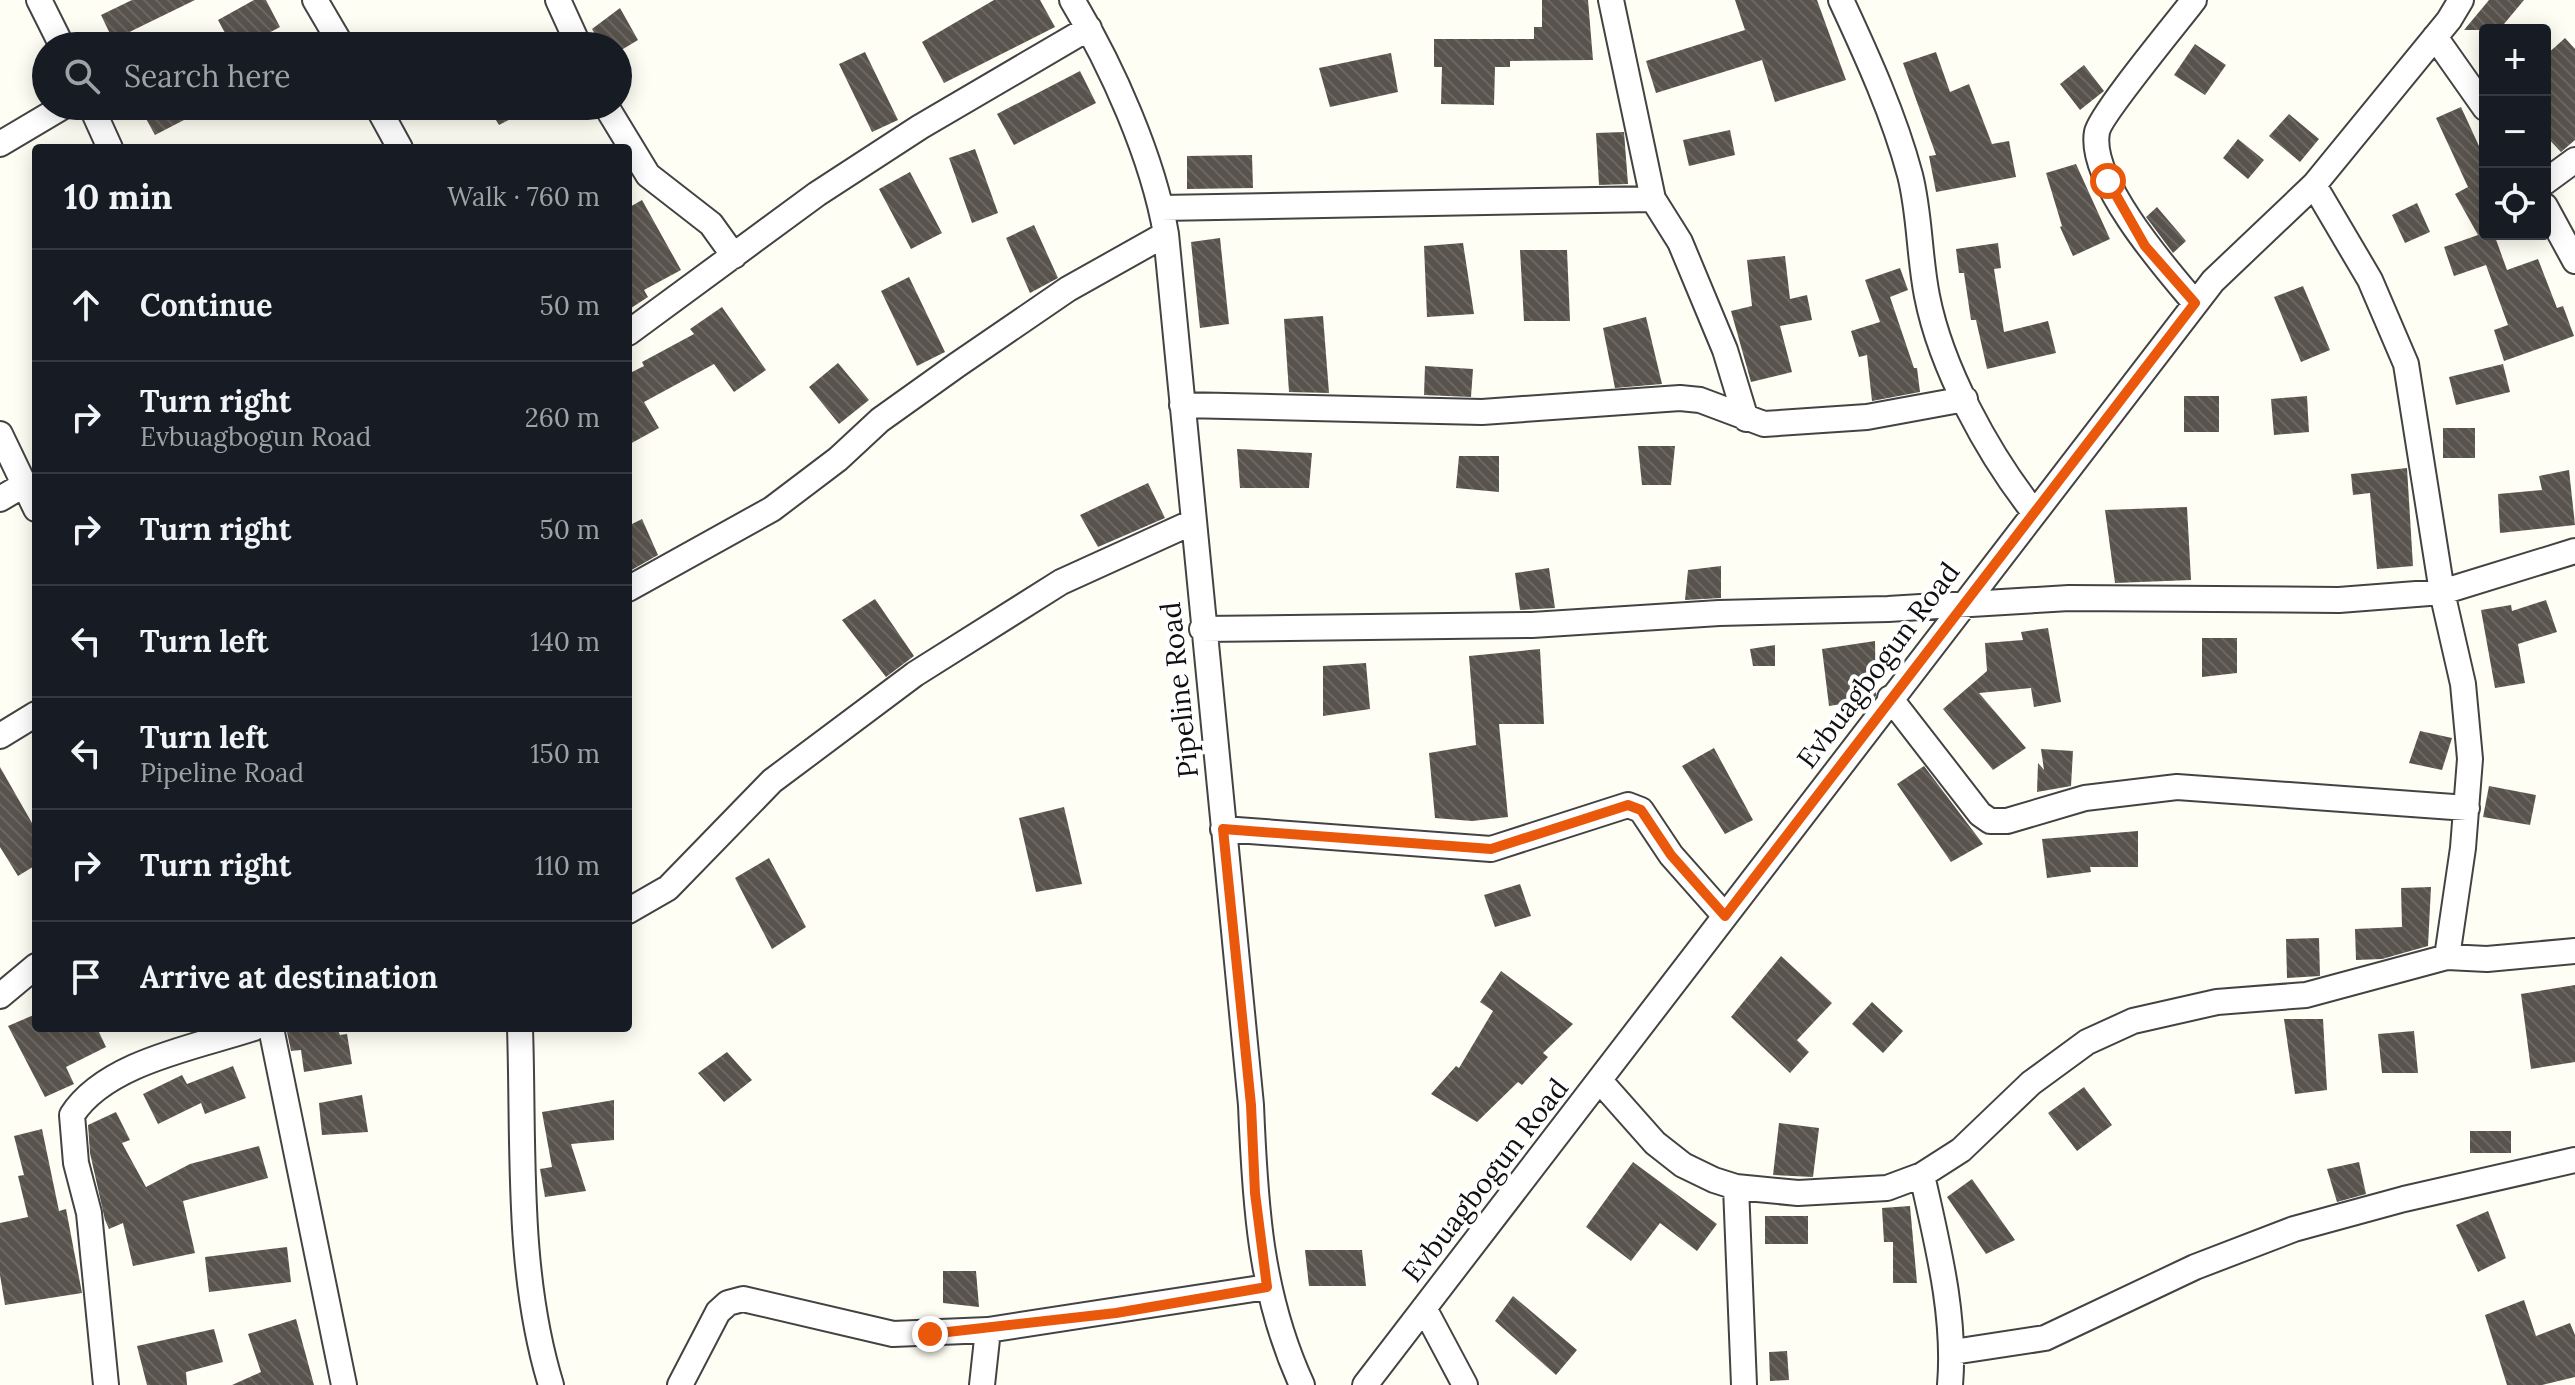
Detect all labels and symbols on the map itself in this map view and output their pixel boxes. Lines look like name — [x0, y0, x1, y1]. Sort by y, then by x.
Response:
route start — [2090, 163, 2126, 199]
street label: Evbuagbogun Road — [1789, 555, 1967, 775]
street label: Pipeline Road — [1152, 600, 1206, 780]
street label: Evbuagbogun Road — [1394, 1071, 1576, 1289]
route end — [912, 1316, 948, 1352]

